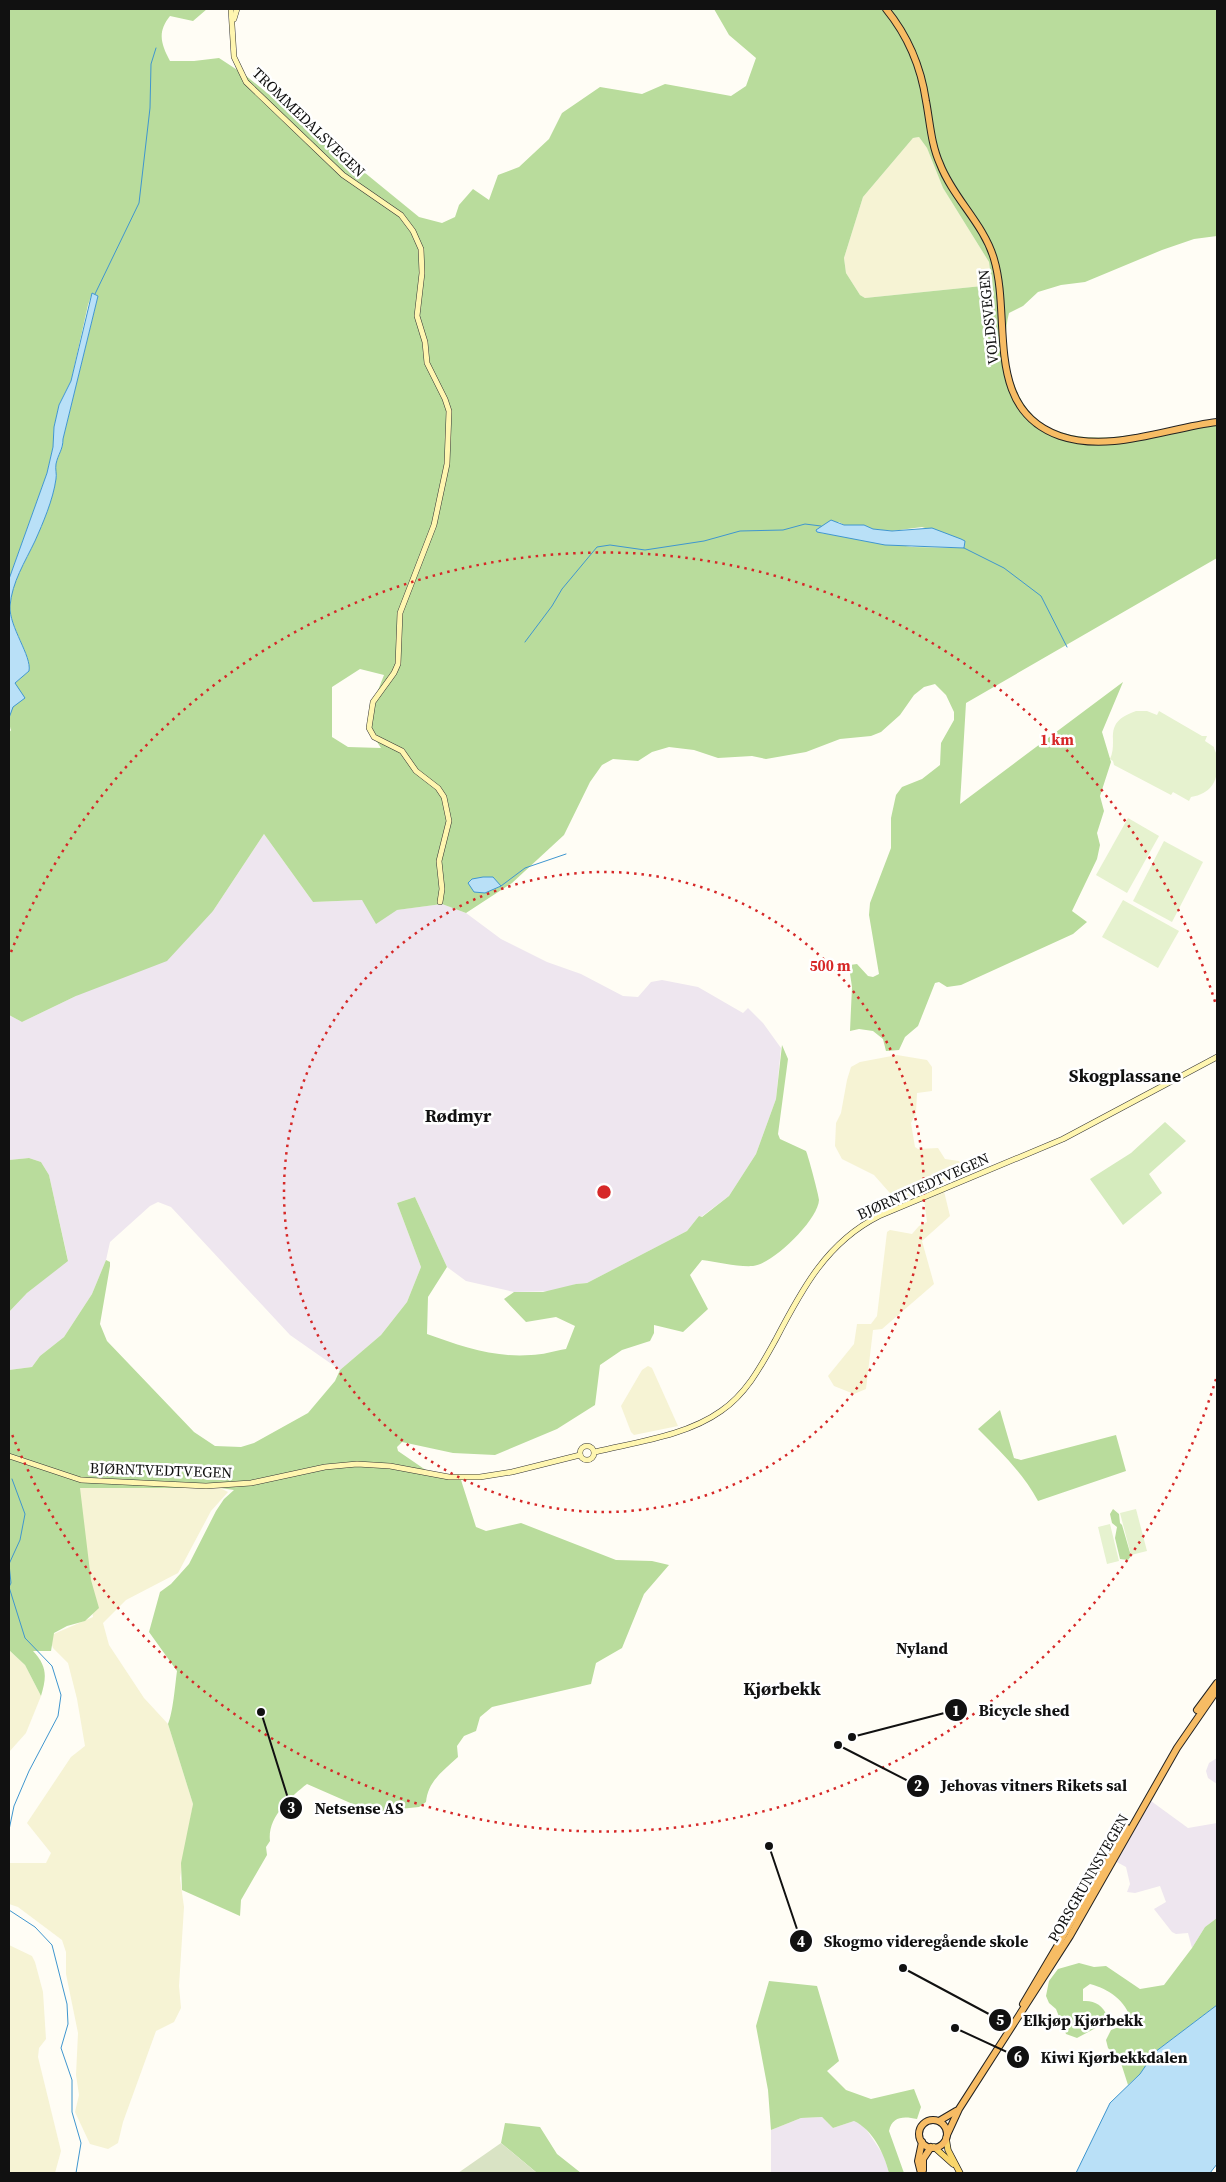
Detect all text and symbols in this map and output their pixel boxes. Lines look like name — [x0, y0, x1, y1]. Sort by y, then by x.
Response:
street label: TROMMEDALSVEGEN — [248, 62, 370, 182]
street label: VOLDSVEGEN — [973, 268, 1003, 366]
text: 1 km — [1040, 729, 1074, 750]
text: 500 m — [809, 955, 851, 976]
district label: Skogplassane — [1069, 1063, 1181, 1088]
district label: Rødmyr — [425, 1103, 492, 1128]
street label: BJØRNTVEDTVEGEN — [854, 1147, 992, 1225]
centre of rings — [595, 1183, 613, 1201]
street label: BJØRNTVEDTVEGEN — [89, 1457, 233, 1483]
district label: Nyland — [896, 1637, 949, 1659]
district label: Kjørbekk — [743, 1676, 821, 1701]
callout: Bicycle shed — [944, 1695, 1080, 1726]
text: Bicycle shed — [978, 1699, 1070, 1721]
text: 1 — [952, 1700, 960, 1721]
callout: Jehovas vitners Rikets sal — [906, 1770, 1137, 1801]
text: Jehovas vitners Rikets sal — [940, 1774, 1127, 1796]
text: 2 — [914, 1775, 922, 1796]
callout: Netsense AS — [279, 1793, 413, 1824]
text: 3 — [287, 1797, 295, 1818]
text: Netsense AS — [314, 1797, 404, 1819]
street label: PORSGRUNNSVEGEN — [1043, 1810, 1133, 1946]
callout: Skogmo videregående skole — [789, 1926, 1038, 1957]
text: Skogmo videregående skole — [824, 1930, 1028, 1952]
text: 4 — [797, 1931, 805, 1952]
callout: Elkjøp Kjørbekk — [988, 2005, 1153, 2036]
text: 5 — [996, 2009, 1004, 2030]
text: Elkjøp Kjørbekk — [1023, 2009, 1144, 2031]
callout: Kiwi Kjørbekkdalen — [1006, 2041, 1198, 2072]
text: 6 — [1014, 2046, 1022, 2067]
text: Kiwi Kjørbekkdalen — [1040, 2046, 1188, 2068]

